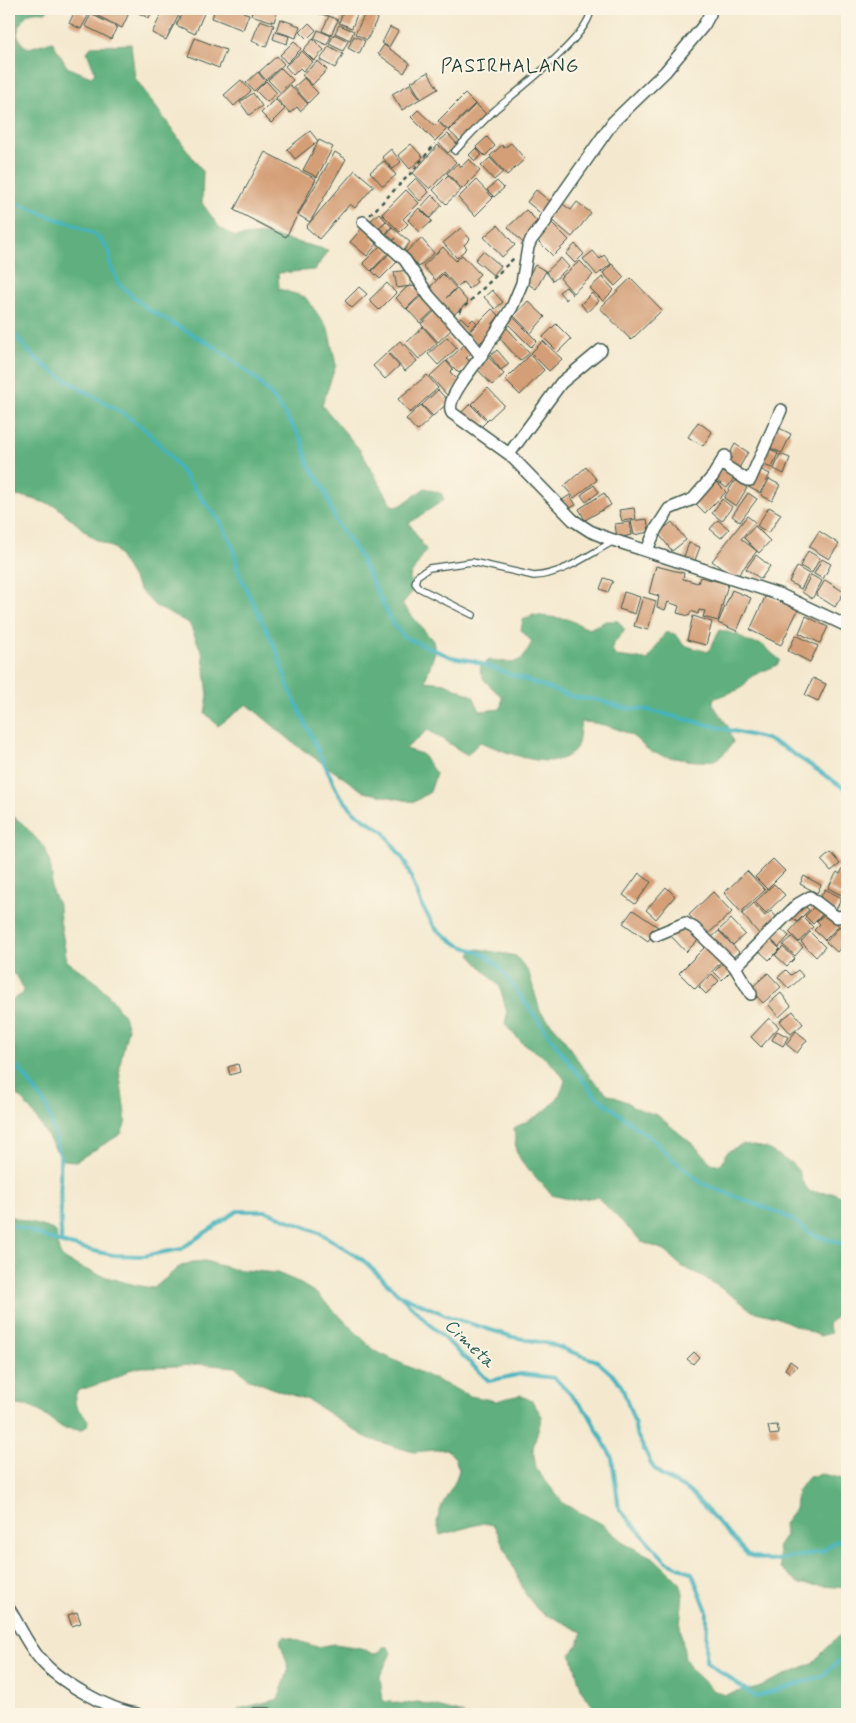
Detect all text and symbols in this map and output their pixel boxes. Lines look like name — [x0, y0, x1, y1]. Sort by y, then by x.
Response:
district label: PASIRHALANG — [441, 54, 579, 79]
water label: Cimeta — [439, 1314, 500, 1374]

